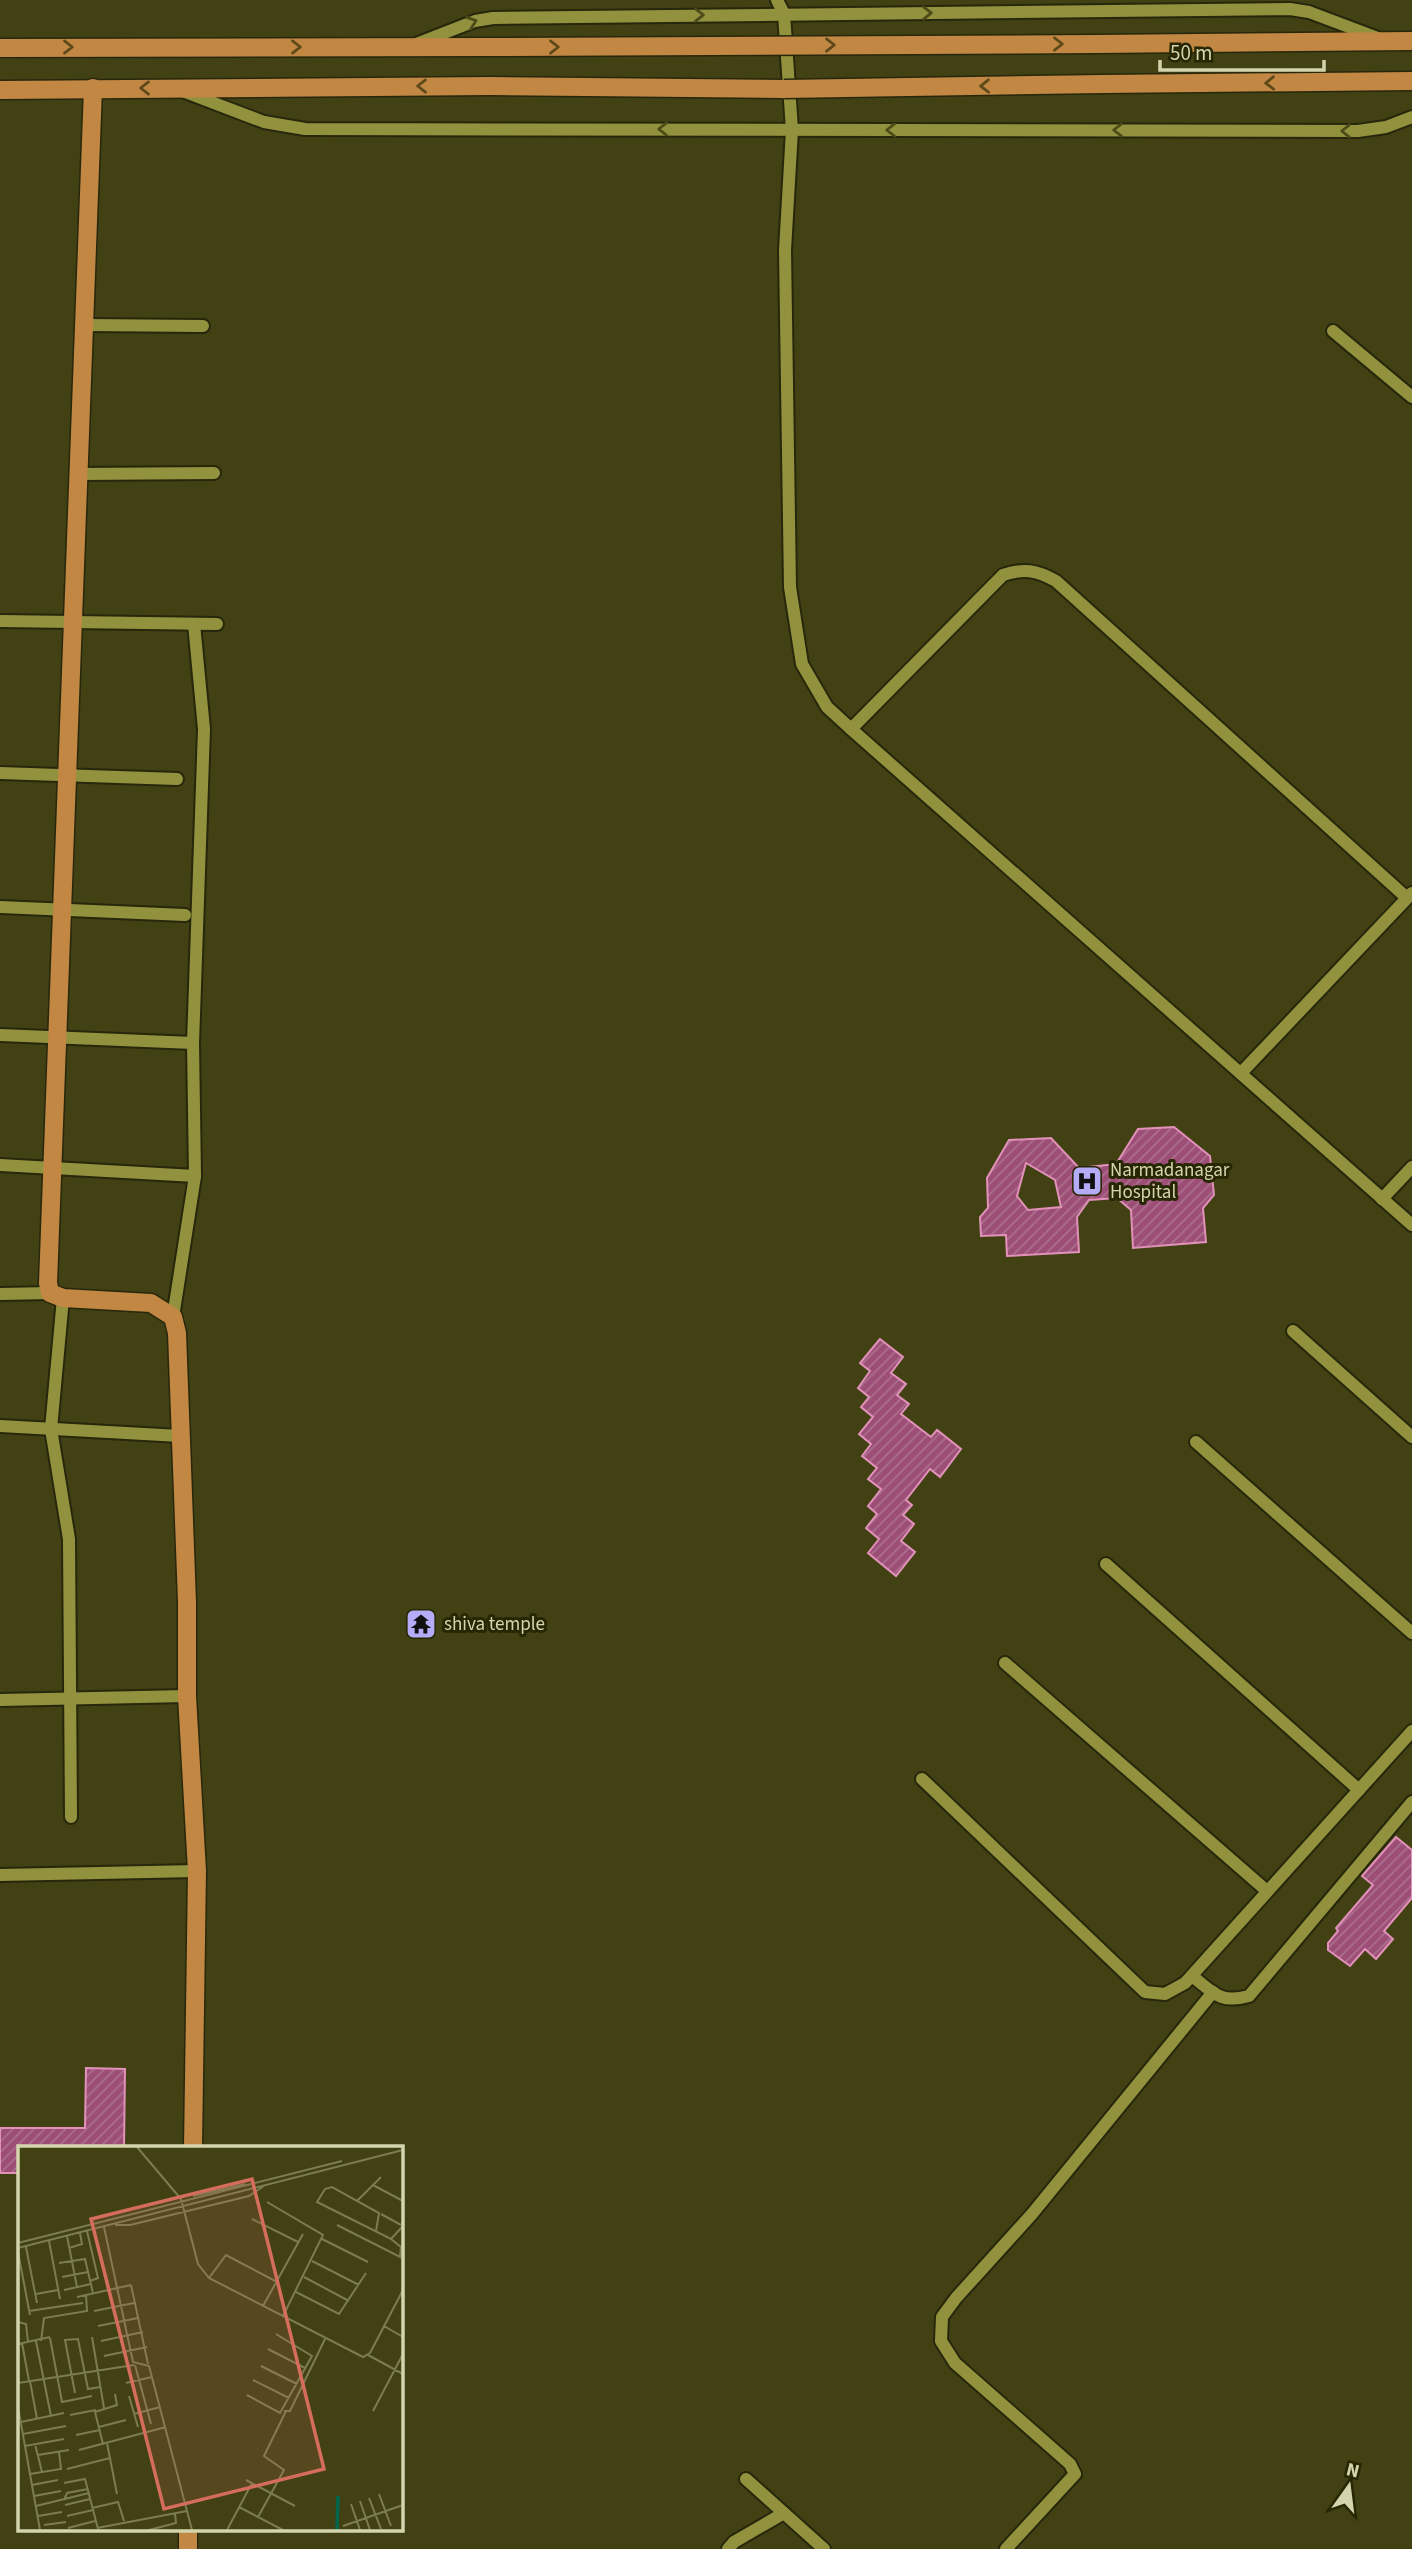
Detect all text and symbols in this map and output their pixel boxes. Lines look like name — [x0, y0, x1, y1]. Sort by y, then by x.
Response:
one-way arrow — [922, 5, 932, 21]
one-way arrow — [694, 8, 705, 23]
one-way arrow — [466, 16, 478, 30]
scale bar — [1160, 28, 1324, 72]
one-way arrow — [1053, 36, 1064, 52]
one-way arrow — [826, 37, 836, 53]
text: 50 m — [1170, 38, 1212, 68]
one-way arrow — [63, 39, 74, 55]
one-way arrow — [291, 39, 301, 55]
one-way arrow — [549, 39, 560, 55]
one-way arrow — [1265, 75, 1275, 91]
one-way arrow — [416, 78, 426, 94]
one-way arrow — [980, 78, 990, 94]
one-way arrow — [139, 80, 150, 95]
one-way arrow — [658, 121, 668, 137]
one-way arrow — [885, 122, 896, 138]
one-way arrow — [1113, 122, 1123, 138]
one-way arrow — [1340, 123, 1351, 139]
place label: Narmadanagar Hospital — [1110, 1157, 1230, 1206]
hospital icon: Narmadanagar Hospital — [1070, 1164, 1104, 1198]
temple icon: shiva temple — [404, 1607, 438, 1641]
place label: shiva temple — [444, 1611, 545, 1638]
inset map — [18, 2146, 402, 2532]
north arrow — [1314, 2451, 1384, 2521]
text: N — [1343, 2456, 1362, 2486]

